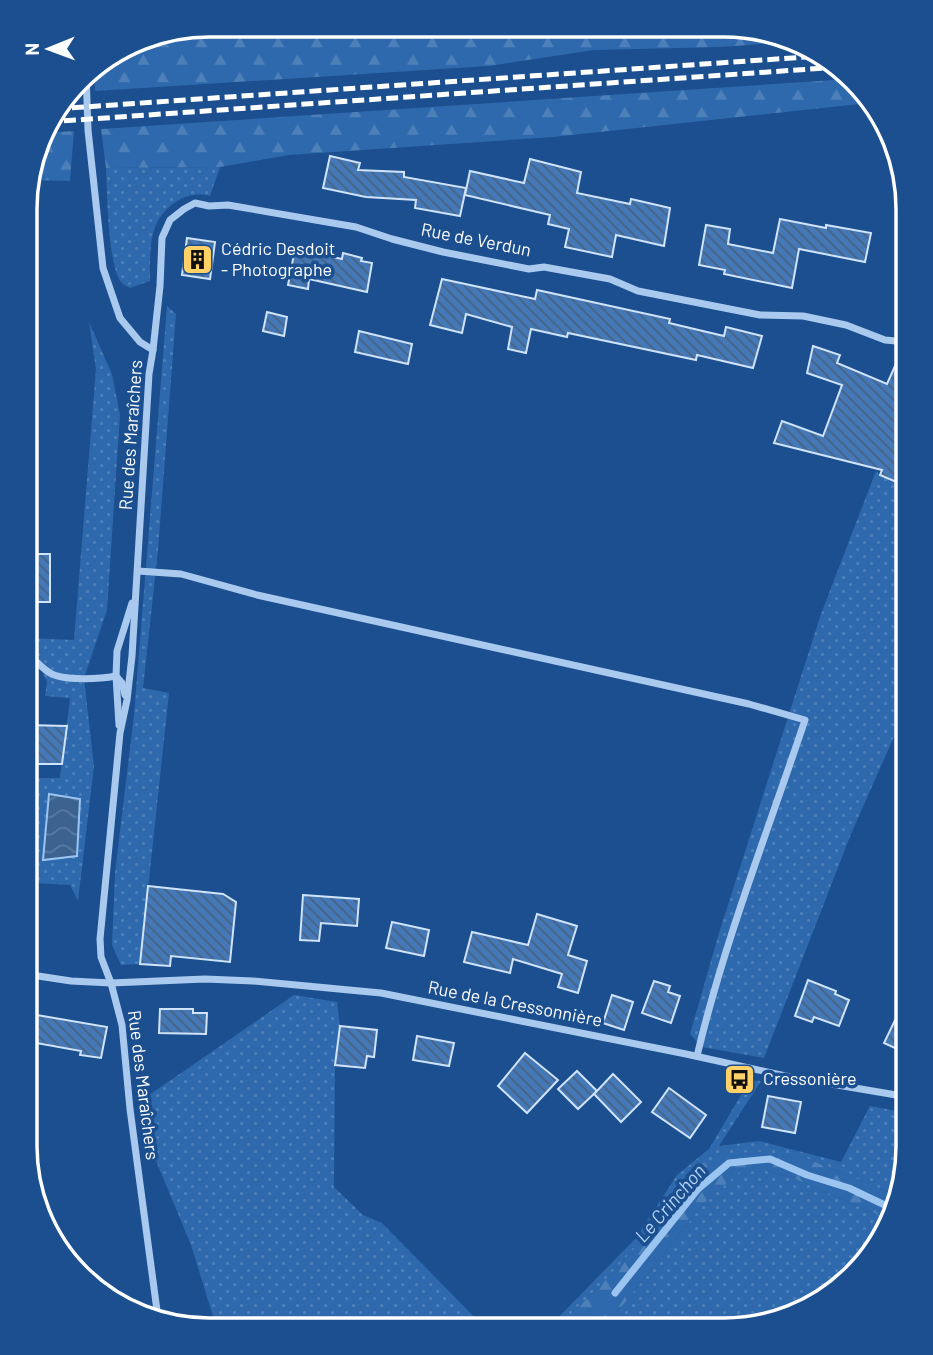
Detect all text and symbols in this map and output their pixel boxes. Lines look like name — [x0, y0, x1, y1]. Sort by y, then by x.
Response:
north arrow — [14, 14, 84, 84]
text: N — [20, 43, 43, 56]
street label: Rue de Verdun — [419, 218, 533, 260]
place label: Cédric Desdoit - Photographe — [221, 237, 335, 280]
building icon: Cédric Desdoit - Photographe — [181, 242, 215, 276]
street label: Rue des Maraîchers — [114, 359, 146, 511]
street label: Rue de la Cressonnière — [426, 975, 604, 1031]
street label: Rue des Maraîchers — [124, 1009, 164, 1161]
bus stop icon: Cressonière — [723, 1062, 757, 1096]
place label: Cressonière — [763, 1067, 857, 1089]
water label: Le Crinchon — [630, 1159, 710, 1246]

